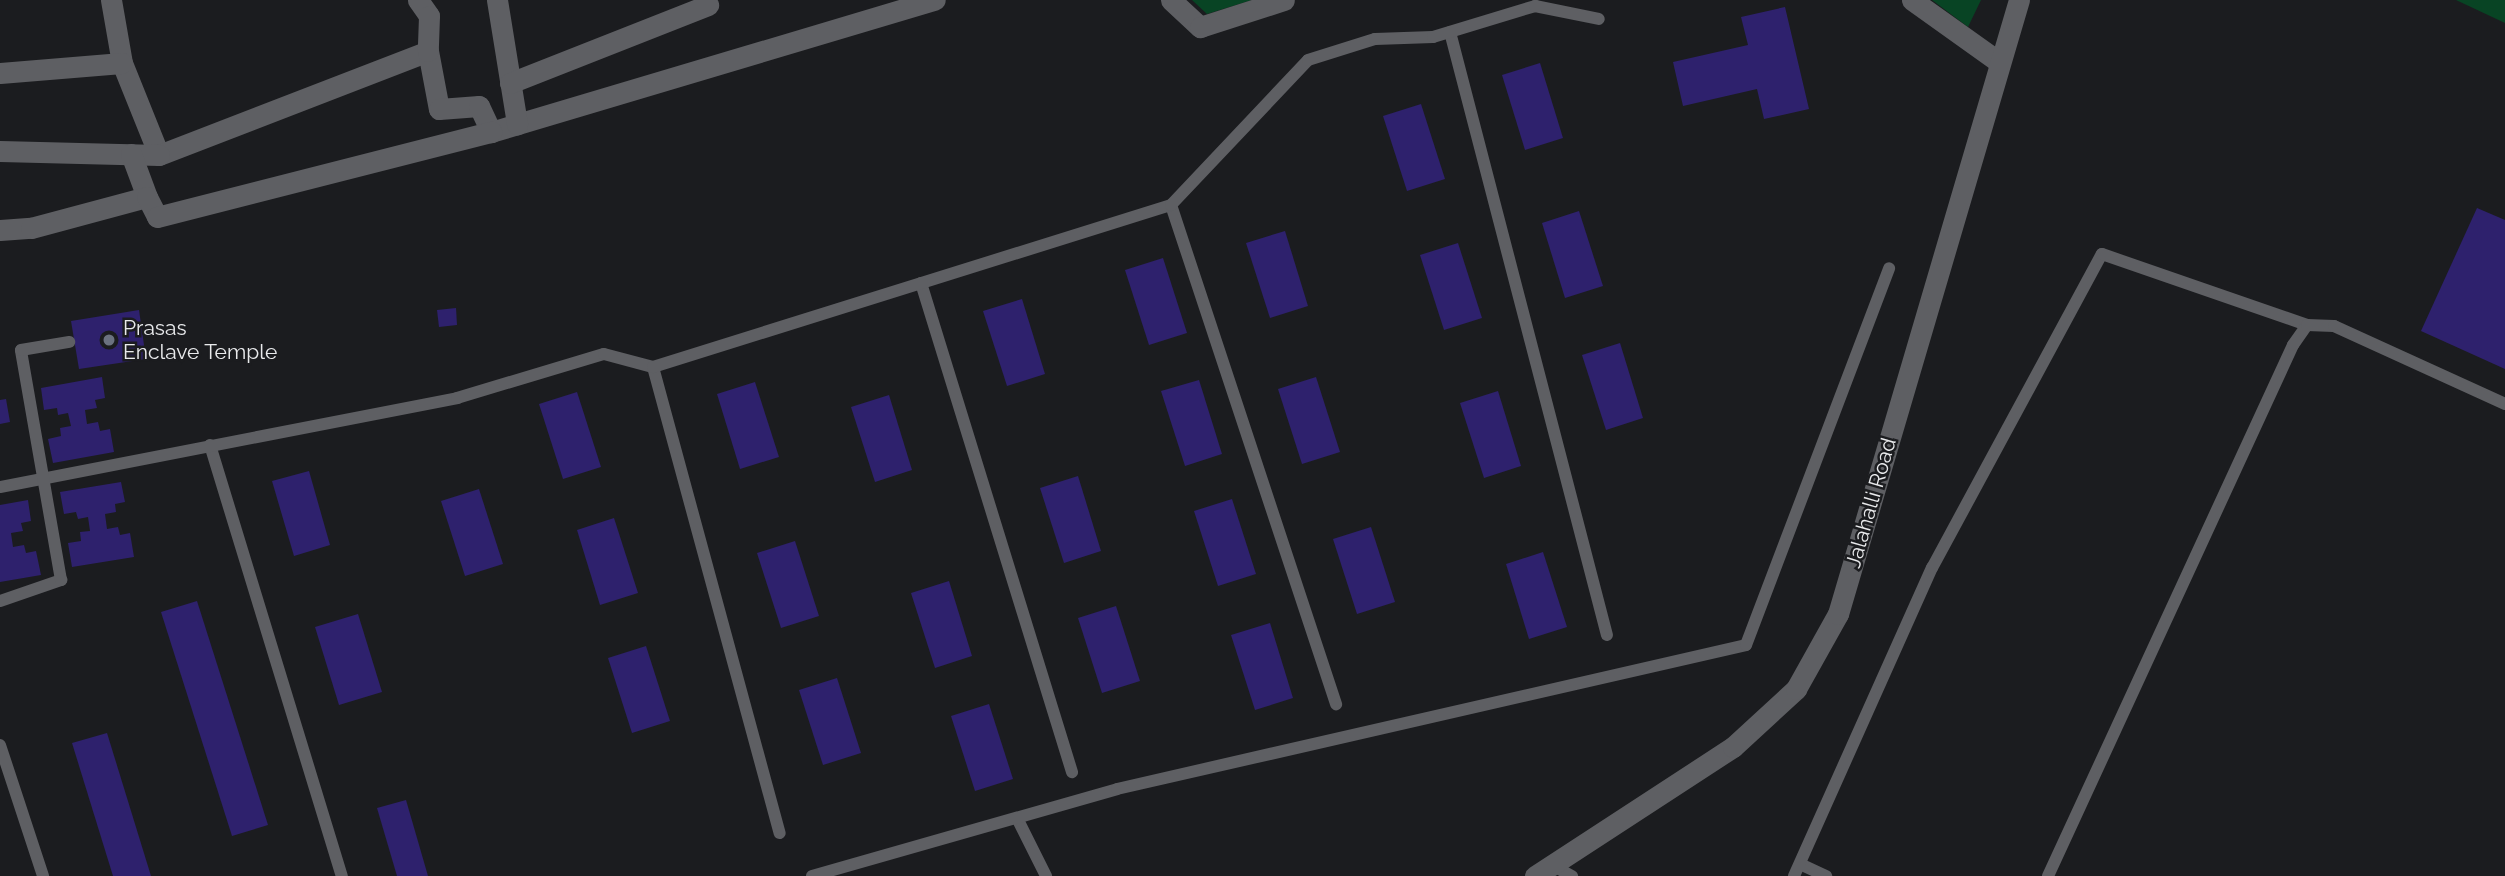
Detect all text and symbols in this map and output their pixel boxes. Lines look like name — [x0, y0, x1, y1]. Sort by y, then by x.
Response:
place label: Prasas Enclave Temple — [123, 315, 278, 365]
marker: Prasas Enclave Temple — [101, 332, 117, 348]
street label: Jalahalli Road — [1840, 435, 1902, 571]

